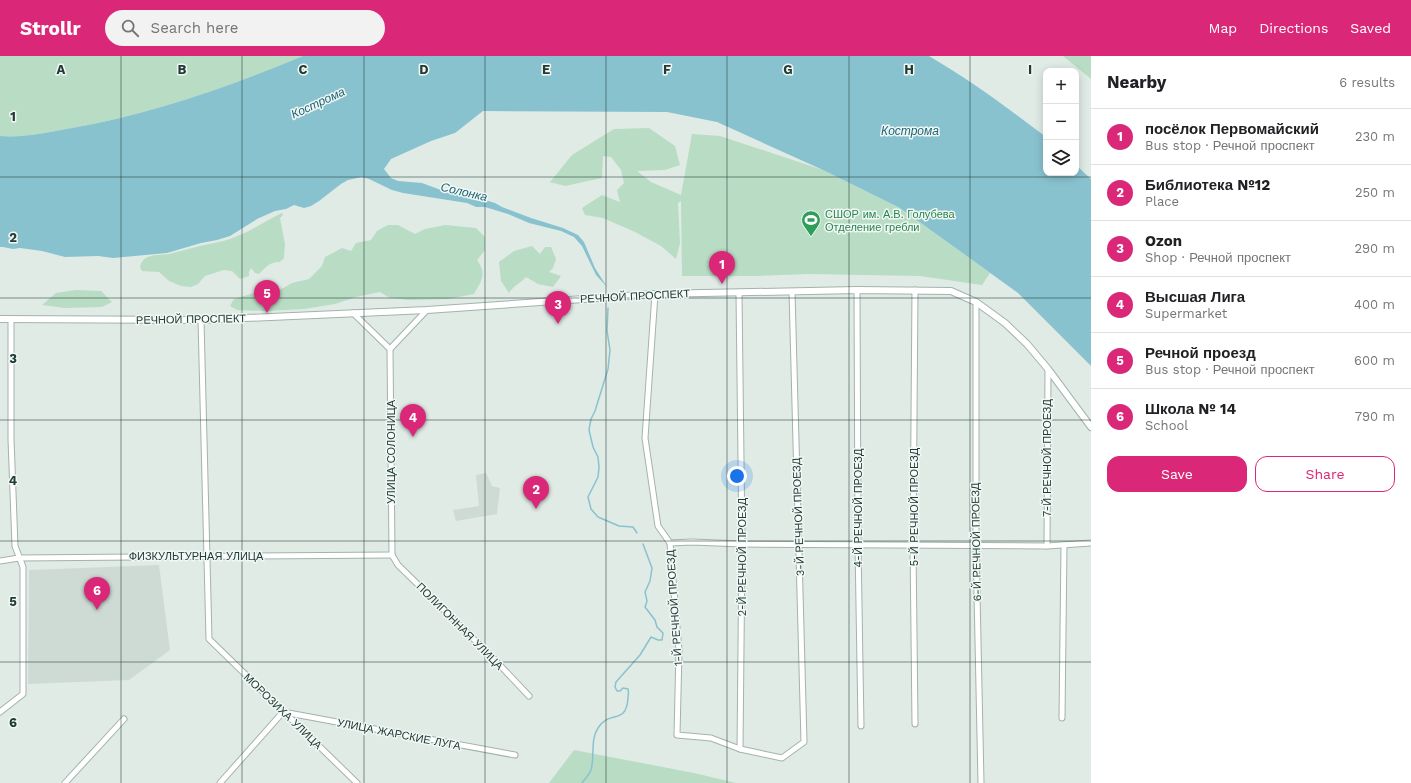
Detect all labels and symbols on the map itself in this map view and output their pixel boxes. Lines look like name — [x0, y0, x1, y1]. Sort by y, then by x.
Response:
text: A — [57, 62, 66, 77]
text: B — [178, 62, 187, 77]
text: C — [299, 62, 308, 77]
text: D — [419, 62, 429, 77]
text: E — [542, 62, 550, 77]
text: F — [663, 62, 671, 77]
text: G — [783, 62, 793, 77]
text: H — [904, 62, 914, 77]
text: I — [1028, 62, 1032, 77]
water label: Кострома — [289, 84, 347, 122]
text: 1 — [10, 109, 16, 124]
water label: Кострома — [881, 124, 939, 138]
water label: Солонка — [439, 180, 489, 204]
place label: СШОР им. А.В. Голубева Отделение гребли — [825, 208, 955, 234]
sports icon: СШОР им. А.В. Голубева Отделение гребли — [800, 209, 822, 237]
text: 2 — [9, 230, 17, 245]
pin: 1 — [709, 251, 735, 284]
pin: 5 — [254, 280, 280, 313]
street label: РЕЧНОЙ ПРОСПЕКТ — [580, 287, 691, 306]
pin: 3 — [545, 291, 571, 324]
street label: РЕЧНОЙ ПРОСПЕКТ — [136, 312, 246, 327]
text: 3 — [9, 351, 17, 366]
street label: УЛИЦА СОЛОНИЦА — [385, 399, 398, 504]
street label: 7-Й РЕЧНОЙ ПРОЕЗД — [1041, 399, 1054, 517]
pin: 4 — [400, 404, 426, 437]
street label: 5-Й РЕЧНОЙ ПРОЕЗД — [908, 447, 921, 566]
street label: 4-Й РЕЧНОЙ ПРОЕЗД — [852, 448, 865, 567]
street label: 3-Й РЕЧНОЙ ПРОЕЗД — [790, 457, 807, 576]
your location — [727, 466, 747, 486]
text: 4 — [9, 473, 18, 488]
pin: 2 — [523, 476, 549, 509]
street label: 6-Й РЕЧНОЙ ПРОЕЗД — [969, 482, 984, 602]
street label: 2-Й РЕЧНОЙ ПРОЕЗД — [736, 497, 749, 616]
street label: 1-Й РЕЧНОЙ ПРОЕЗД — [664, 549, 685, 667]
street label: ФИЗКУЛЬТУРНАЯ УЛИЦА — [129, 550, 264, 563]
pin: 6 — [84, 577, 110, 610]
street label: ПОЛИГОННАЯ УЛИЦА — [414, 580, 506, 673]
text: 5 — [9, 594, 17, 609]
street label: МОРОЗИХА УЛИЦА — [241, 671, 325, 752]
text: 6 — [9, 715, 17, 730]
street label: УЛИЦА ЖАРСКИЕ ЛУГА — [336, 716, 463, 753]

